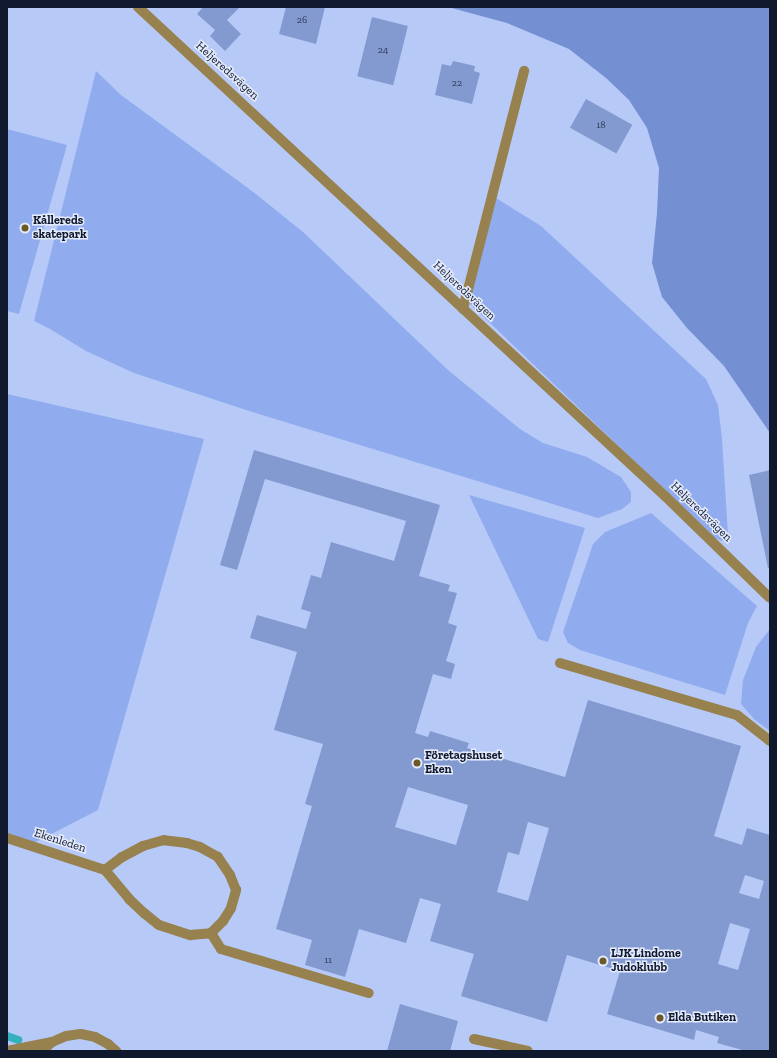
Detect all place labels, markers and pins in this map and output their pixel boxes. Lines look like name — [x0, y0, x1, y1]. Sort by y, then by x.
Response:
place label: Kållereds skatepark — [33, 214, 87, 242]
marker: Kållereds skatepark — [20, 223, 30, 233]
place label: Företagshuset Eken — [425, 749, 502, 777]
marker: Företagshuset Eken — [412, 758, 422, 768]
place label: LJK Lindome Judoklubb — [611, 947, 681, 975]
marker: LJK Lindome Judoklubb — [598, 956, 608, 966]
place label: Elda Butiken — [668, 1011, 736, 1025]
marker: Elda Butiken — [655, 1013, 665, 1023]

